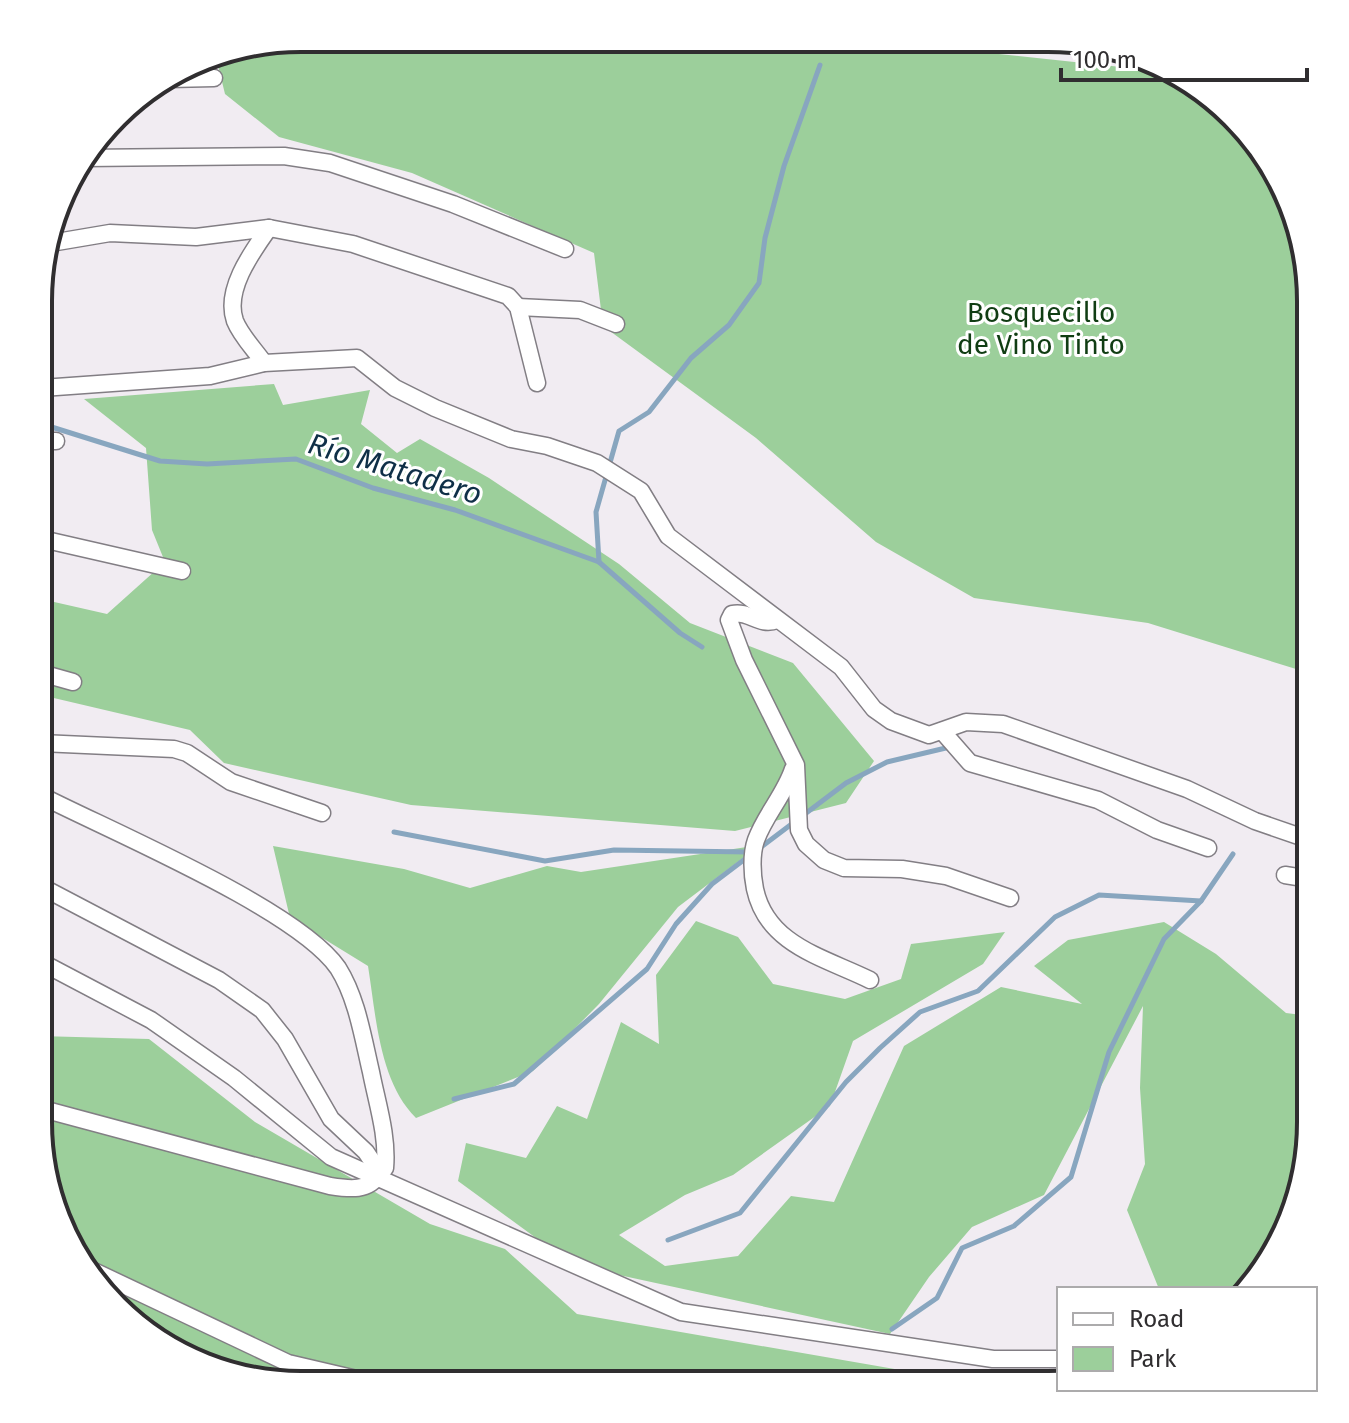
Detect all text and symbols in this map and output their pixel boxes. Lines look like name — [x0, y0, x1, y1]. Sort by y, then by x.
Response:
scale bar — [1061, 32, 1307, 82]
text: 100 m — [1073, 46, 1137, 74]
park label: Bosquecillo de Vino Tinto — [957, 296, 1125, 361]
water label: Río Matadero — [304, 426, 486, 512]
legend — [1057, 1287, 1317, 1391]
text: Road — [1129, 1305, 1184, 1333]
text: Park — [1129, 1345, 1177, 1373]

